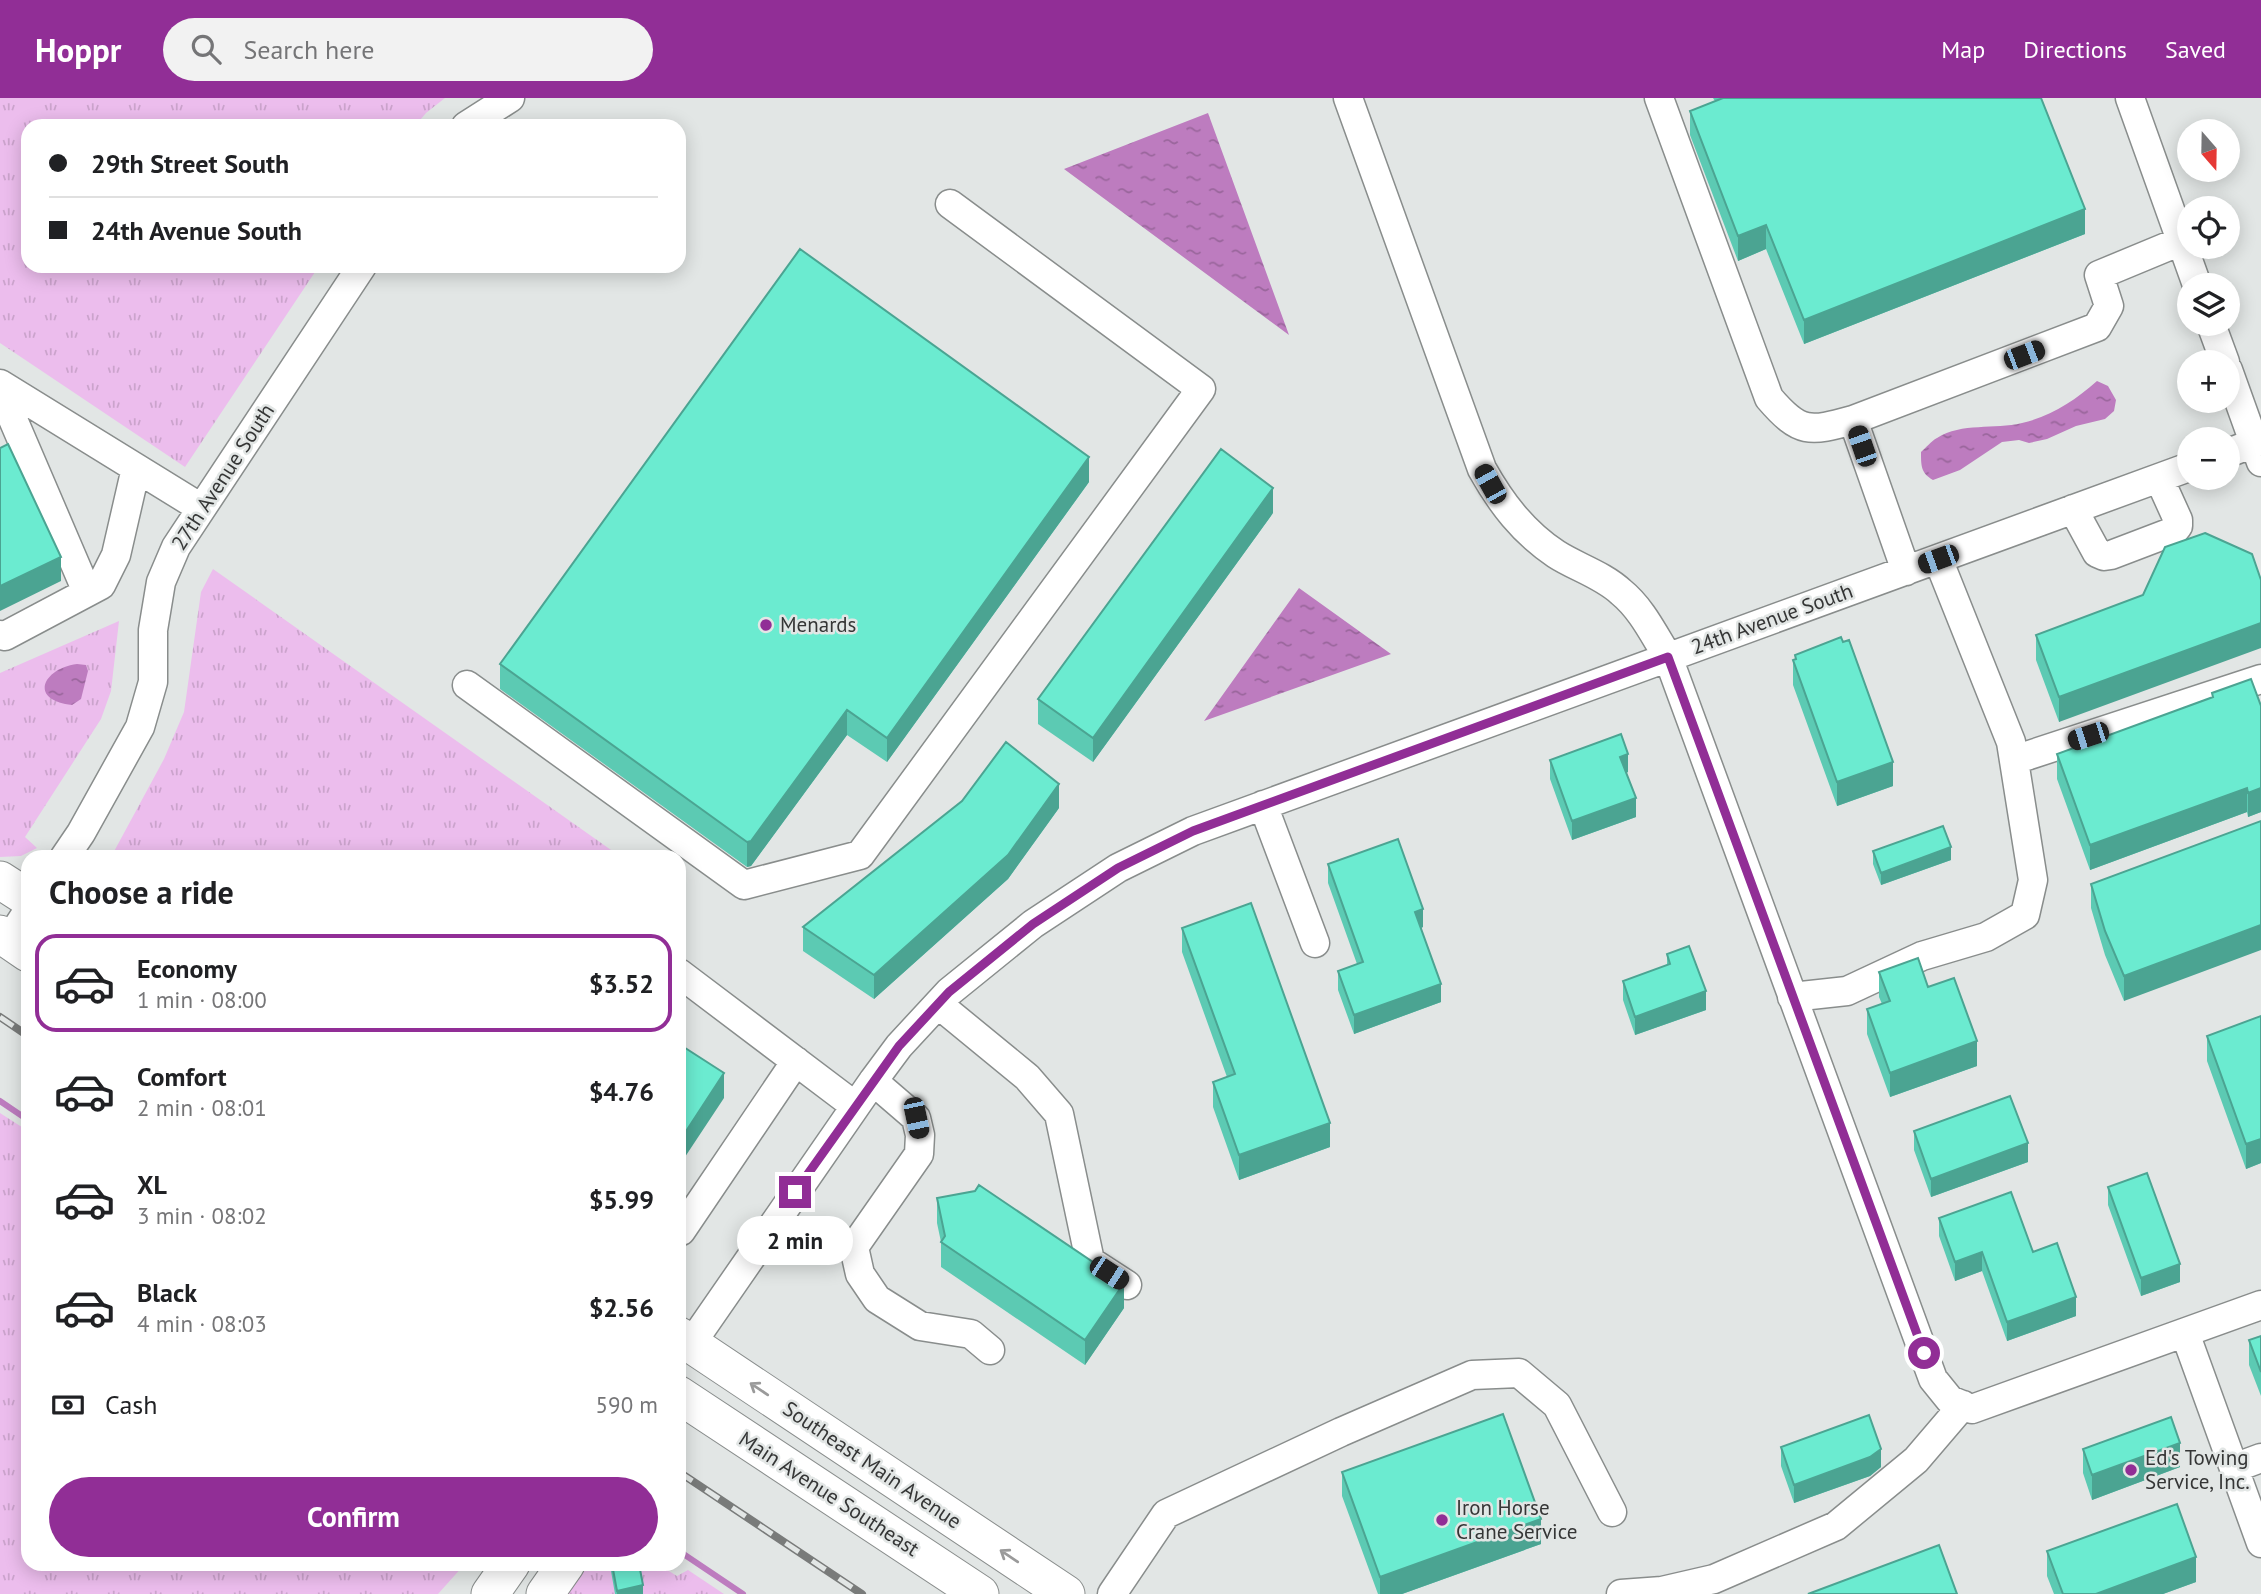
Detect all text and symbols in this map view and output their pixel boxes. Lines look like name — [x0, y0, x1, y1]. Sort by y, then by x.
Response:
search box — [163, 18, 653, 81]
text: Hoppr — [35, 28, 121, 71]
icon: search — [187, 30, 225, 68]
text: Search here — [243, 33, 375, 66]
text: Map — [1941, 34, 1985, 65]
text: Directions — [2023, 34, 2127, 65]
text: Saved — [2165, 34, 2226, 65]
north arrow — [2177, 119, 2240, 182]
map controls — [2177, 119, 2240, 490]
text: 29th Street South — [91, 147, 289, 180]
button: locate — [2177, 196, 2240, 259]
text: 24th Avenue South — [91, 214, 302, 247]
button: layers — [2177, 273, 2240, 336]
car — [2001, 338, 2048, 372]
button: + — [2177, 350, 2240, 413]
street label: 27th Avenue South — [165, 398, 280, 555]
car — [1846, 423, 1879, 469]
button: − — [2177, 427, 2240, 490]
car — [1471, 461, 1510, 507]
car — [1915, 542, 1962, 576]
street label: 24th Avenue South — [1687, 577, 1856, 660]
place label: Menards — [780, 611, 856, 638]
marker: Menards — [758, 617, 774, 633]
car — [2065, 720, 2112, 752]
text: Choose a ride — [49, 871, 234, 913]
icon: car — [53, 952, 116, 1015]
text: Economy — [137, 952, 237, 985]
text: $3.52 — [589, 967, 654, 1000]
text: 1 min · 08:00 — [137, 985, 267, 1014]
icon: car — [53, 1060, 116, 1123]
text: Comfort — [137, 1060, 227, 1093]
text: $4.76 — [589, 1075, 654, 1108]
text: 2 min · 08:01 — [137, 1093, 267, 1122]
car — [902, 1095, 931, 1141]
icon: car — [53, 1168, 116, 1231]
text: XL — [137, 1168, 167, 1201]
route end — [779, 1176, 811, 1208]
text: $5.99 — [589, 1183, 654, 1216]
text: 3 min · 08:02 — [137, 1201, 267, 1230]
callout: 2 min — [737, 1216, 853, 1266]
text: 2 min — [767, 1226, 823, 1255]
car — [1086, 1253, 1133, 1293]
icon: car — [53, 1276, 116, 1339]
text: Black — [137, 1276, 197, 1309]
text: $2.56 — [589, 1291, 654, 1324]
text: 4 min · 08:03 — [137, 1309, 267, 1338]
route start — [1908, 1337, 1940, 1369]
one-way arrow — [749, 1382, 769, 1396]
icon: cash — [49, 1386, 87, 1424]
text: Cash — [105, 1388, 157, 1421]
text: 590 m — [596, 1390, 658, 1419]
street label: Southeast Main Avenue — [778, 1395, 967, 1534]
street label: Main Avenue Southeast — [734, 1425, 925, 1562]
place label: Ed's Towing Service, Inc. — [2145, 1444, 2250, 1495]
marker: Ed's Towing Service, Inc. — [2123, 1462, 2139, 1478]
button: Confirm — [49, 1477, 658, 1557]
place label: Iron Horse Crane Service — [1456, 1494, 1577, 1545]
marker: Iron Horse Crane Service — [1434, 1512, 1450, 1528]
one-way arrow — [1000, 1549, 1019, 1563]

